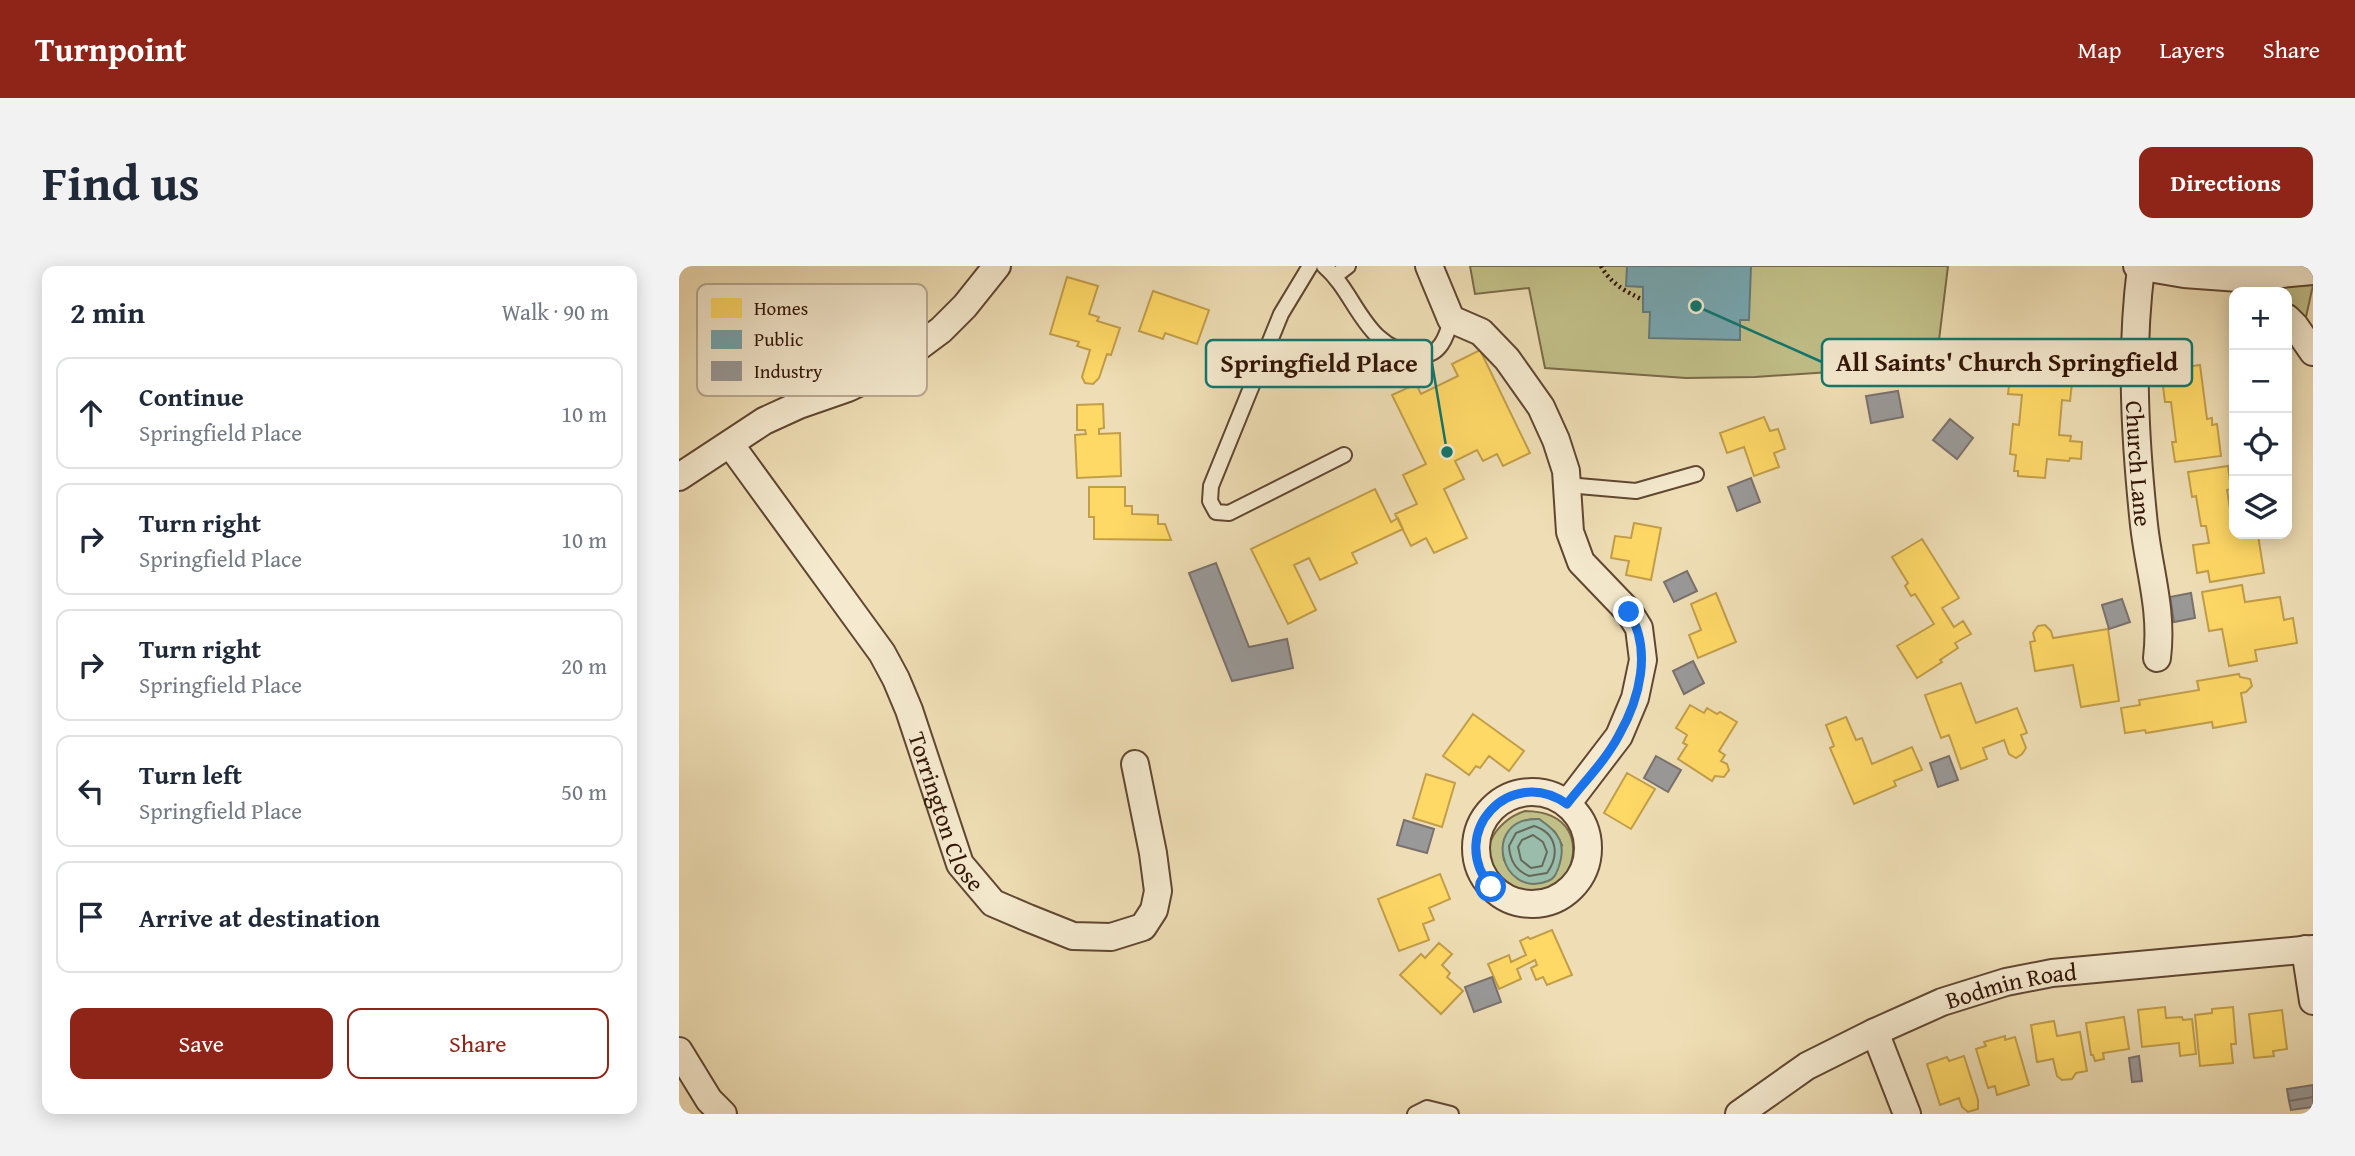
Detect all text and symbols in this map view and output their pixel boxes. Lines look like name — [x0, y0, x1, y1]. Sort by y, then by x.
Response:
text: Turnpoint — [35, 25, 187, 73]
text: Map — [2078, 32, 2121, 67]
text: Layers — [2159, 32, 2225, 67]
text: Share — [2263, 32, 2320, 67]
text: Find us — [42, 146, 200, 218]
button: Directions — [2139, 147, 2313, 218]
legend — [697, 284, 927, 396]
map controls — [2229, 287, 2292, 539]
button: + — [2229, 287, 2292, 350]
text: 2 min — [70, 290, 145, 334]
text: Homes — [754, 294, 808, 322]
text: Walk · 90 m — [501, 295, 609, 328]
text: Public — [754, 325, 803, 353]
callout: All Saints' Church Springfield — [1822, 339, 2192, 386]
callout: Springfield Place — [1206, 340, 1432, 387]
text: All Saints' Church Springfield — [1836, 342, 2178, 381]
text: Springfield Place — [1220, 343, 1418, 382]
button: − — [2229, 350, 2292, 413]
text: Industry — [754, 357, 823, 385]
text: Continue — [139, 377, 244, 416]
icon: ahead — [72, 394, 110, 432]
text: 10 m — [561, 397, 607, 430]
street label: Church Lane — [2118, 400, 2162, 528]
button: locate — [2229, 413, 2292, 476]
text: Springfield Place — [139, 416, 302, 449]
button: layers — [2229, 476, 2292, 539]
text: Turn right — [139, 503, 261, 542]
icon: right — [72, 520, 110, 558]
text: 10 m — [561, 523, 607, 556]
text: Springfield Place — [139, 542, 302, 575]
route end — [1613, 596, 1644, 627]
text: Turn right — [139, 629, 261, 668]
icon: right — [72, 646, 110, 684]
text: 20 m — [561, 649, 607, 682]
text: Springfield Place — [139, 668, 302, 701]
street label: Torrington Close — [900, 727, 993, 899]
text: Turn left — [139, 755, 242, 794]
icon: left — [72, 772, 110, 810]
text: 50 m — [561, 775, 607, 808]
text: Springfield Place — [139, 794, 302, 827]
route start — [1475, 871, 1506, 902]
icon: arrive — [72, 898, 110, 936]
text: Arrive at destination — [139, 898, 380, 937]
street label: Bodmin Road — [1941, 953, 2078, 1017]
button: Save — [70, 1008, 333, 1079]
button: Share — [347, 1008, 609, 1079]

